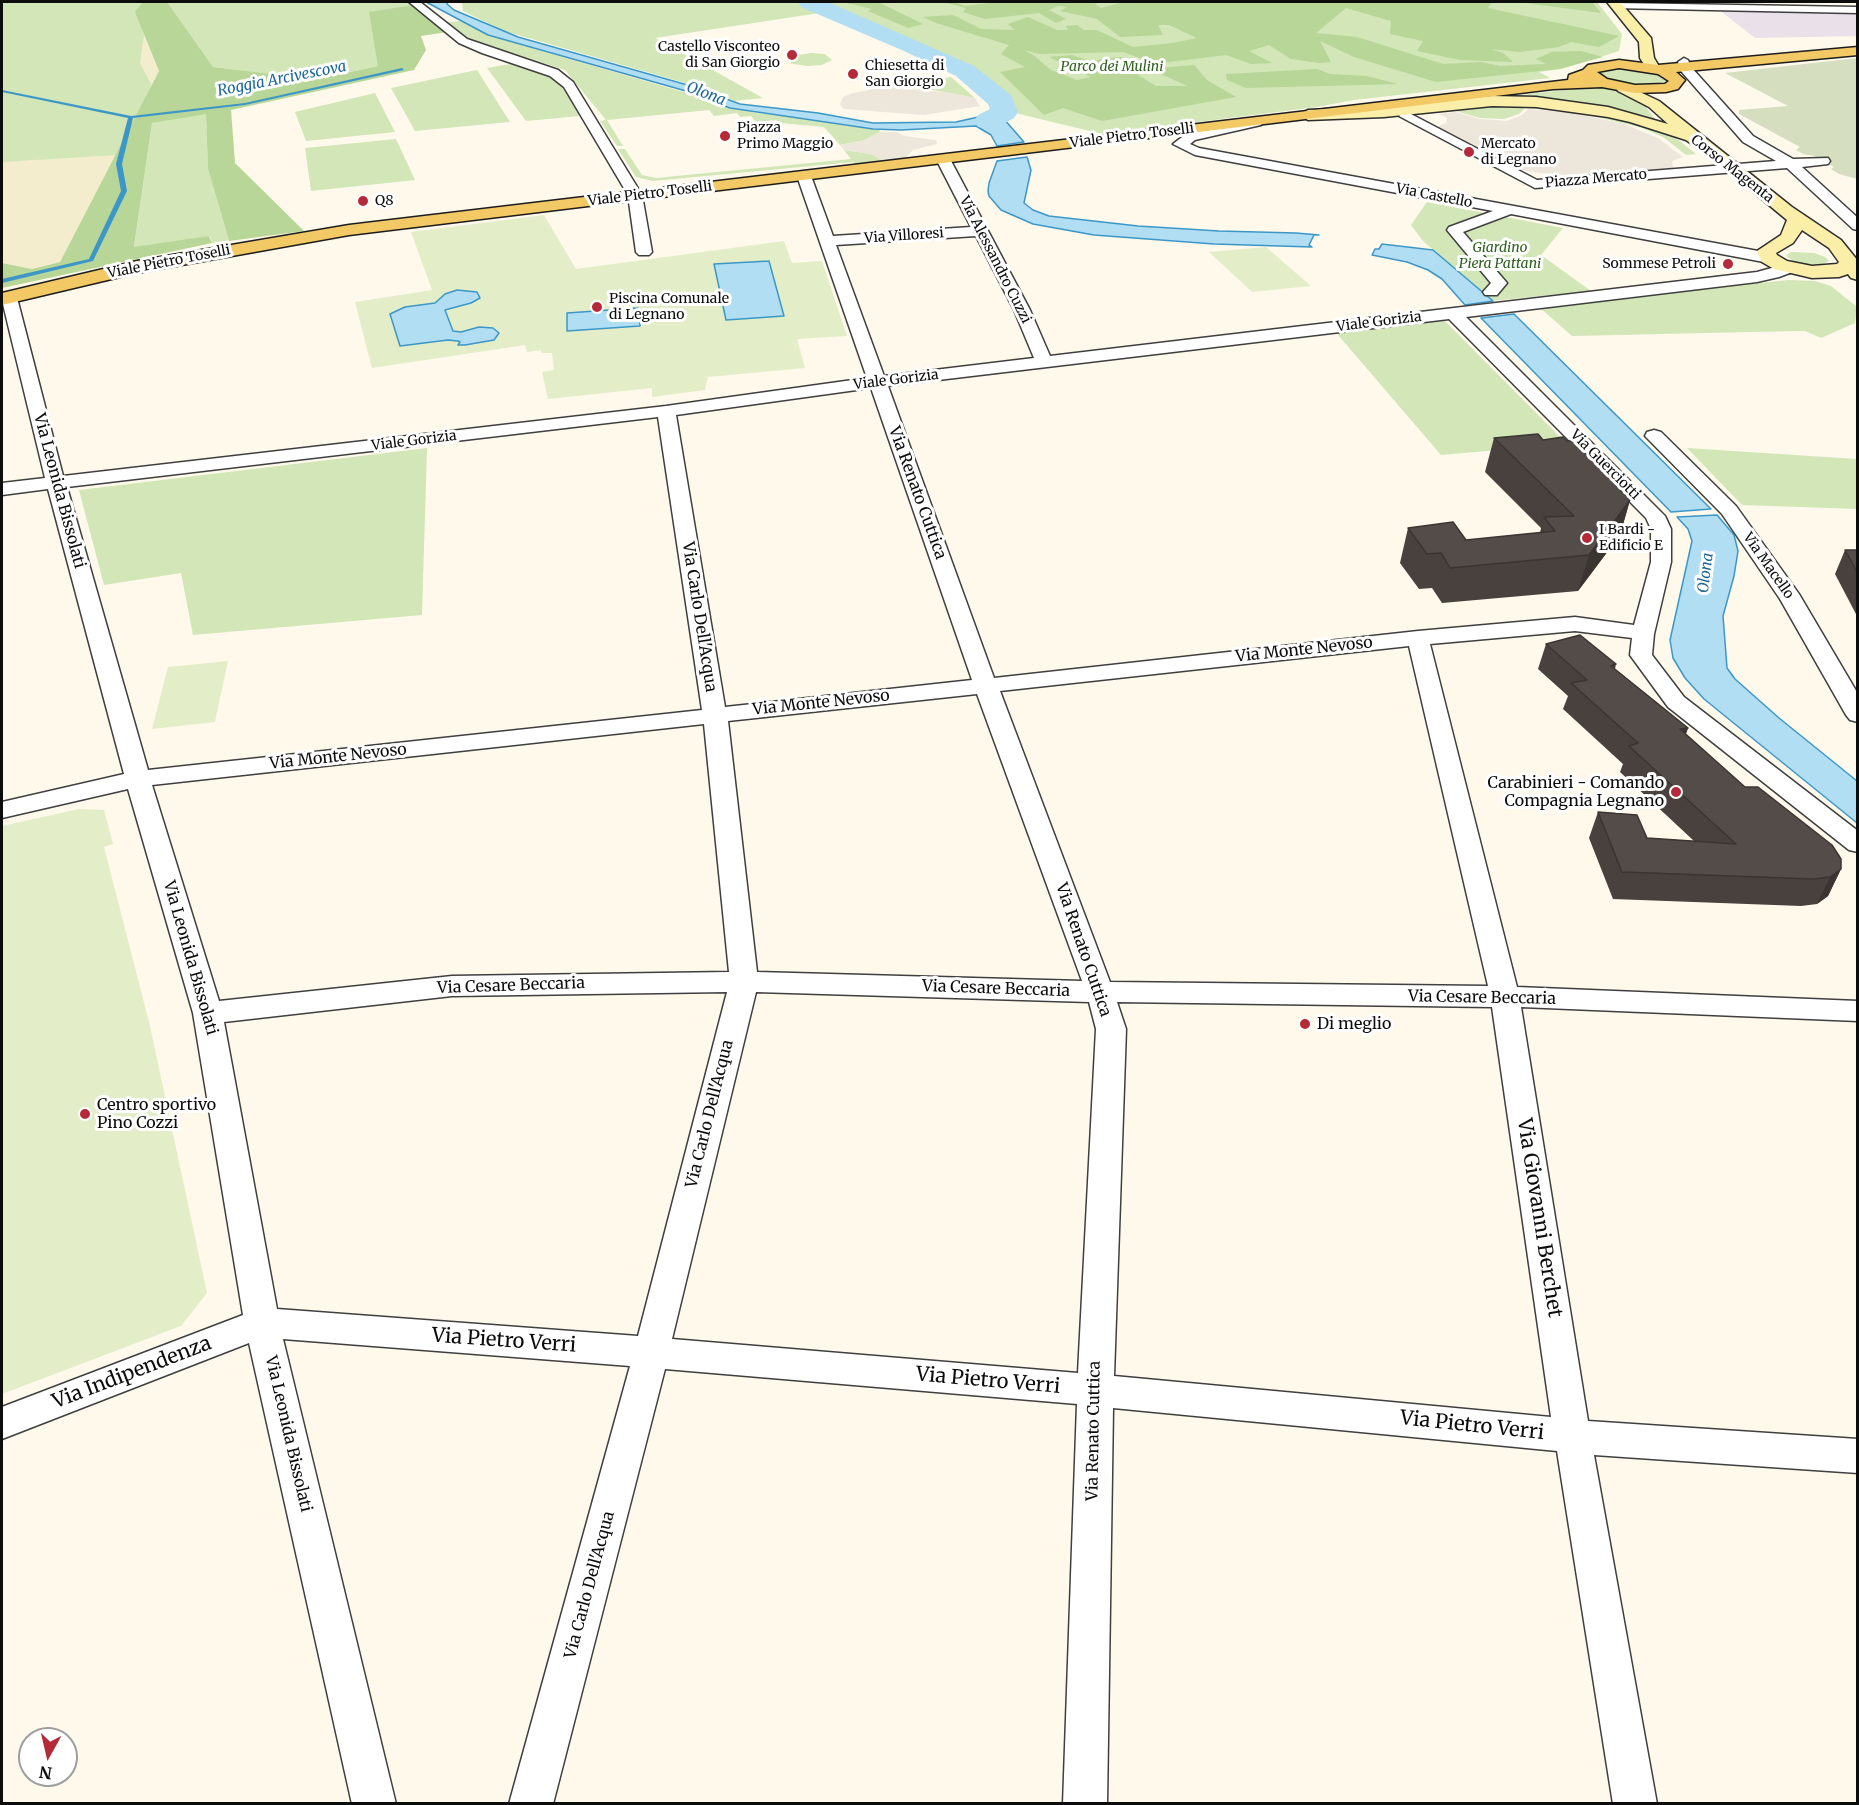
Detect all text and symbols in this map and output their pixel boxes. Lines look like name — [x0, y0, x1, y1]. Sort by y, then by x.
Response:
place label: Castello Visconteo di San Giorgio — [658, 39, 780, 72]
marker: Castello Visconteo di San Giorgio — [785, 48, 799, 62]
water label: Roggia Arcivescova — [216, 58, 348, 100]
place label: Chiesetta di San Giorgio — [865, 58, 944, 90]
park label: Parco dei Mulini — [1061, 59, 1163, 75]
marker: Chiesetta di San Giorgio — [846, 67, 860, 81]
water label: Olona — [684, 78, 728, 110]
place label: Piazza Primo Maggio — [737, 120, 833, 152]
street label: Viale Pietro Toselli — [1069, 120, 1195, 152]
marker: Piazza Primo Maggio — [718, 129, 732, 143]
street label: Corso Magenta — [1687, 131, 1777, 207]
place label: Mercato di Legnano — [1481, 136, 1556, 168]
marker: Mercato di Legnano — [1462, 145, 1476, 159]
street label: Piazza Mercato — [1544, 166, 1648, 192]
street label: Viale Pietro Toselli — [587, 178, 713, 210]
street label: Via Castello — [1394, 180, 1474, 212]
place label: Q8 — [375, 193, 394, 209]
marker: Q8 — [356, 194, 370, 208]
street label: Via Alessandro Cuzzi — [956, 194, 1034, 326]
street label: Via Villoresi — [864, 225, 944, 247]
park label: Giardino Piera Pattani — [1459, 240, 1541, 272]
street label: Viale Pietro Toselli — [106, 242, 232, 282]
place label: Sommese Petroli — [1602, 256, 1716, 272]
marker: Sommese Petroli — [1721, 257, 1735, 271]
place label: Piscina Comunale di Legnano — [609, 291, 729, 324]
marker: Piscina Comunale di Legnano — [590, 300, 604, 314]
street label: Viale Gorizia — [1336, 308, 1422, 336]
street label: Viale Gorizia — [853, 366, 939, 394]
street label: Via Leonida Bissolati — [29, 411, 89, 571]
street label: Via Renato Cuttica — [884, 424, 950, 562]
street label: Viale Gorizia — [371, 427, 457, 455]
street label: Via Guerciotti — [1567, 427, 1643, 503]
place label: I Bardi - Edificio E — [1599, 522, 1663, 554]
street label: Via Macello — [1739, 530, 1797, 602]
marker: I Bardi - Edificio E — [1580, 531, 1594, 545]
street label: Via Carlo Dell'Acqua — [678, 541, 720, 693]
water label: Olona — [1695, 552, 1717, 594]
street label: Via Monte Nevoso — [1235, 633, 1373, 667]
street label: Via Monte Nevoso — [752, 686, 890, 720]
street label: Via Monte Nevoso — [269, 740, 407, 774]
place label: Carabinieri - Comando Compagnia Legnano — [1488, 773, 1664, 811]
marker: Carabinieri - Comando Compagnia Legnano — [1669, 785, 1683, 799]
street label: Via Leonida Bissolati — [159, 879, 221, 1037]
street label: Via Renato Cuttica — [1051, 881, 1115, 1019]
street label: Via Cesare Beccaria — [437, 974, 585, 998]
street label: Via Cesare Beccaria — [922, 977, 1070, 1001]
street label: Via Cesare Beccaria — [1408, 987, 1556, 1009]
place label: Di meglio — [1317, 1014, 1391, 1034]
marker: Di meglio — [1298, 1017, 1312, 1031]
street label: Via Carlo Dell'Acqua — [682, 1038, 738, 1190]
place label: Centro sportivo Pino Cozzi — [97, 1095, 216, 1133]
marker: Centro sportivo Pino Cozzi — [78, 1107, 92, 1121]
street label: Via Giovanni Berchet — [1511, 1117, 1567, 1319]
street label: Via Pietro Verri — [431, 1324, 577, 1358]
street label: Via Indipendenza — [49, 1332, 215, 1414]
street label: Via Leonida Bissolati — [261, 1354, 315, 1514]
street label: Via Renato Cuttica — [1083, 1361, 1105, 1501]
street label: Via Pietro Verri — [915, 1363, 1061, 1399]
street label: Via Pietro Verri — [1399, 1406, 1545, 1446]
street label: Via Carlo Dell'Acqua — [561, 1509, 619, 1661]
north arrow — [18, 1727, 78, 1787]
text: N — [38, 1762, 53, 1784]

